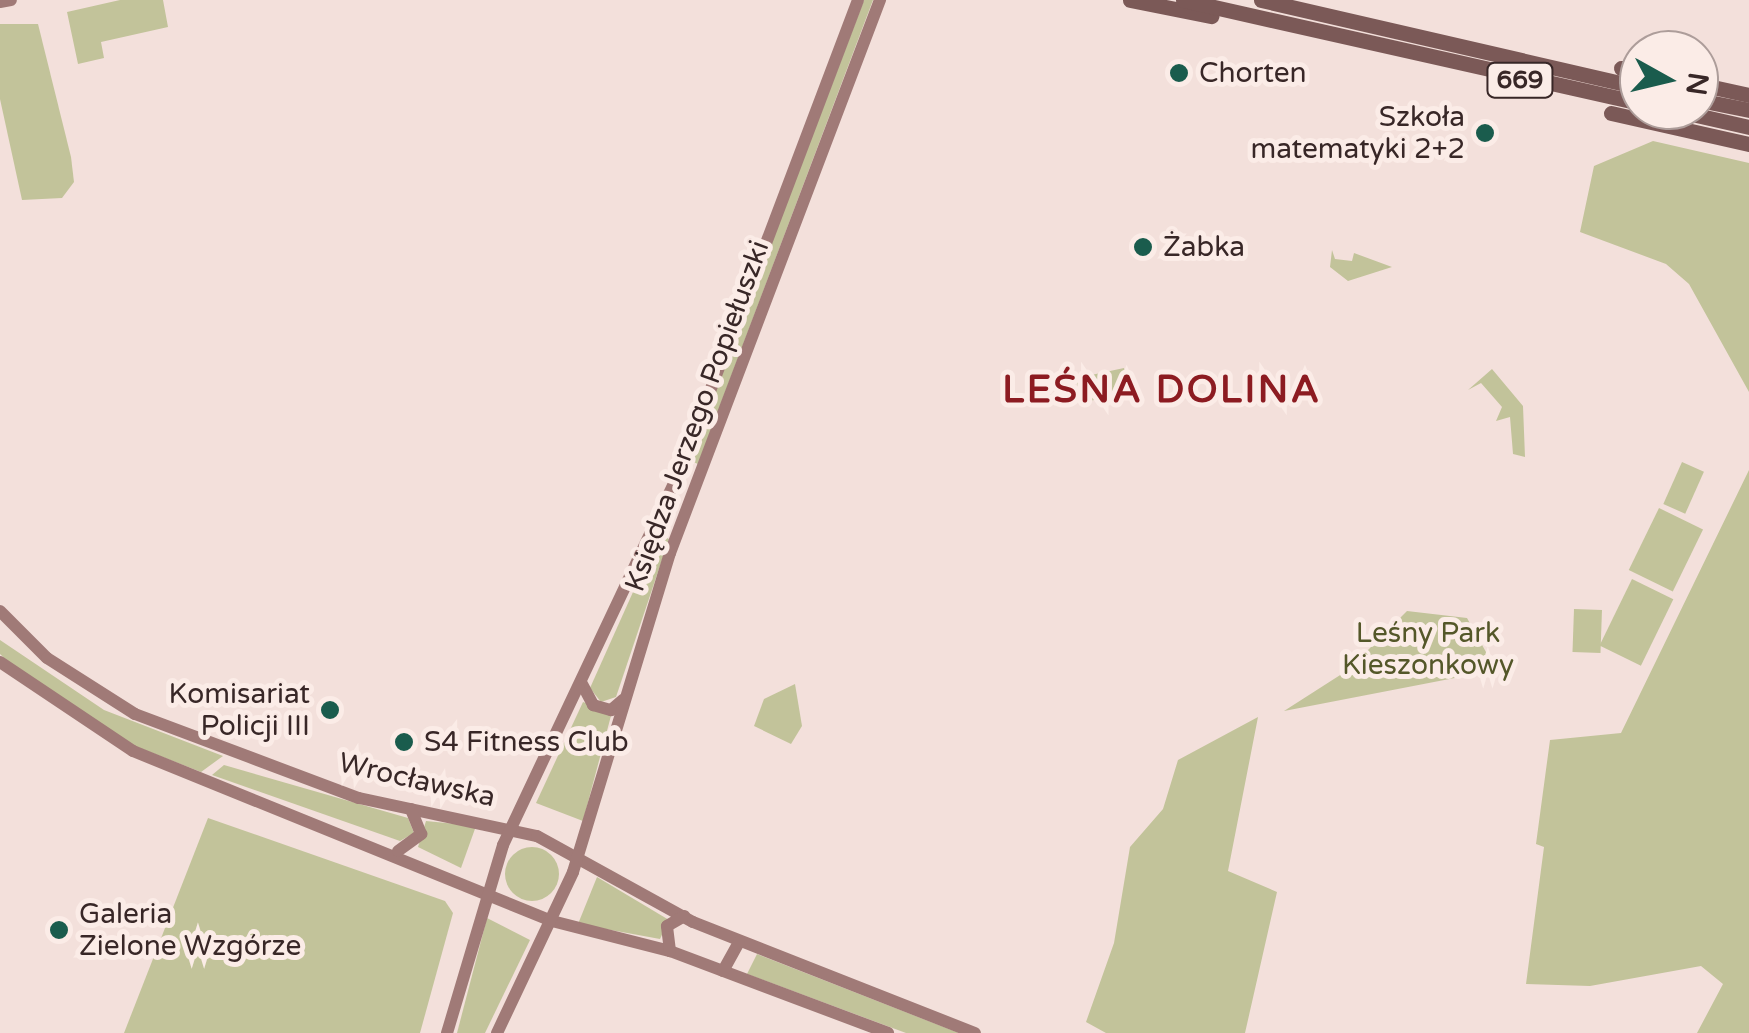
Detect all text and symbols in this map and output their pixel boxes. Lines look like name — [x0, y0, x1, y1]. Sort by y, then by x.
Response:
north arrow — [1619, 30, 1719, 130]
place label: Chorten — [1199, 56, 1307, 90]
road number: 669 — [1485, 60, 1555, 100]
marker: Chorten — [1168, 62, 1190, 84]
text: N — [1678, 70, 1715, 97]
place label: Szkoła matematyki 2+2 — [1250, 100, 1465, 166]
marker: Szkoła matematyki 2+2 — [1474, 122, 1496, 144]
place label: Żabka — [1163, 230, 1245, 264]
street label: Księdza Jerzego Popiełuszki — [618, 236, 776, 596]
marker: Żabka — [1132, 236, 1154, 258]
district label: LEŚNA DOLINA — [1002, 368, 1322, 414]
park label: Leśny Park Kieszonkowy — [1342, 616, 1514, 682]
place label: Komisariat Policji III — [169, 677, 310, 743]
marker: Komisariat Policji III — [319, 699, 341, 721]
place label: S4 Fitness Club — [424, 725, 629, 759]
marker: S4 Fitness Club — [393, 731, 415, 753]
street label: Wrocławska — [335, 746, 499, 814]
place label: Galeria Zielone Wzgórze — [79, 897, 301, 963]
marker: Galeria Zielone Wzgórze — [48, 919, 70, 941]

